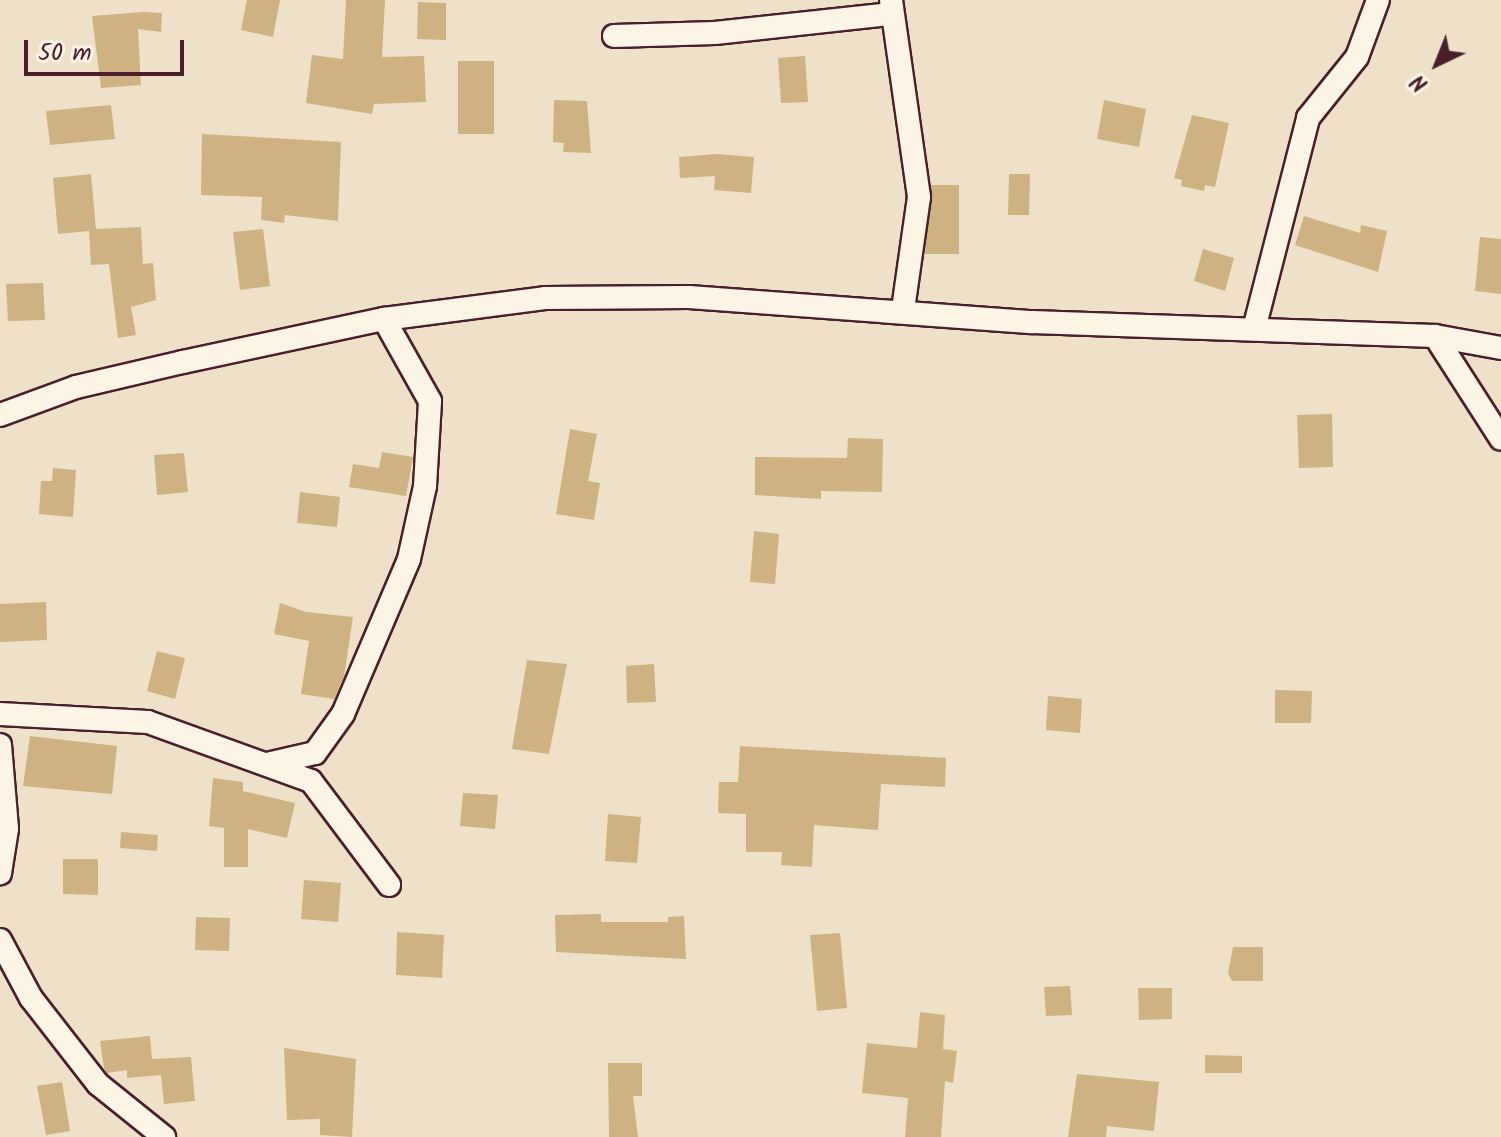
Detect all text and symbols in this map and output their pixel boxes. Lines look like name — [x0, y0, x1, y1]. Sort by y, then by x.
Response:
scale bar — [28, 24, 188, 74]
north arrow — [1397, 24, 1477, 104]
text: 50 m — [38, 34, 92, 73]
text: N — [1403, 64, 1437, 99]

